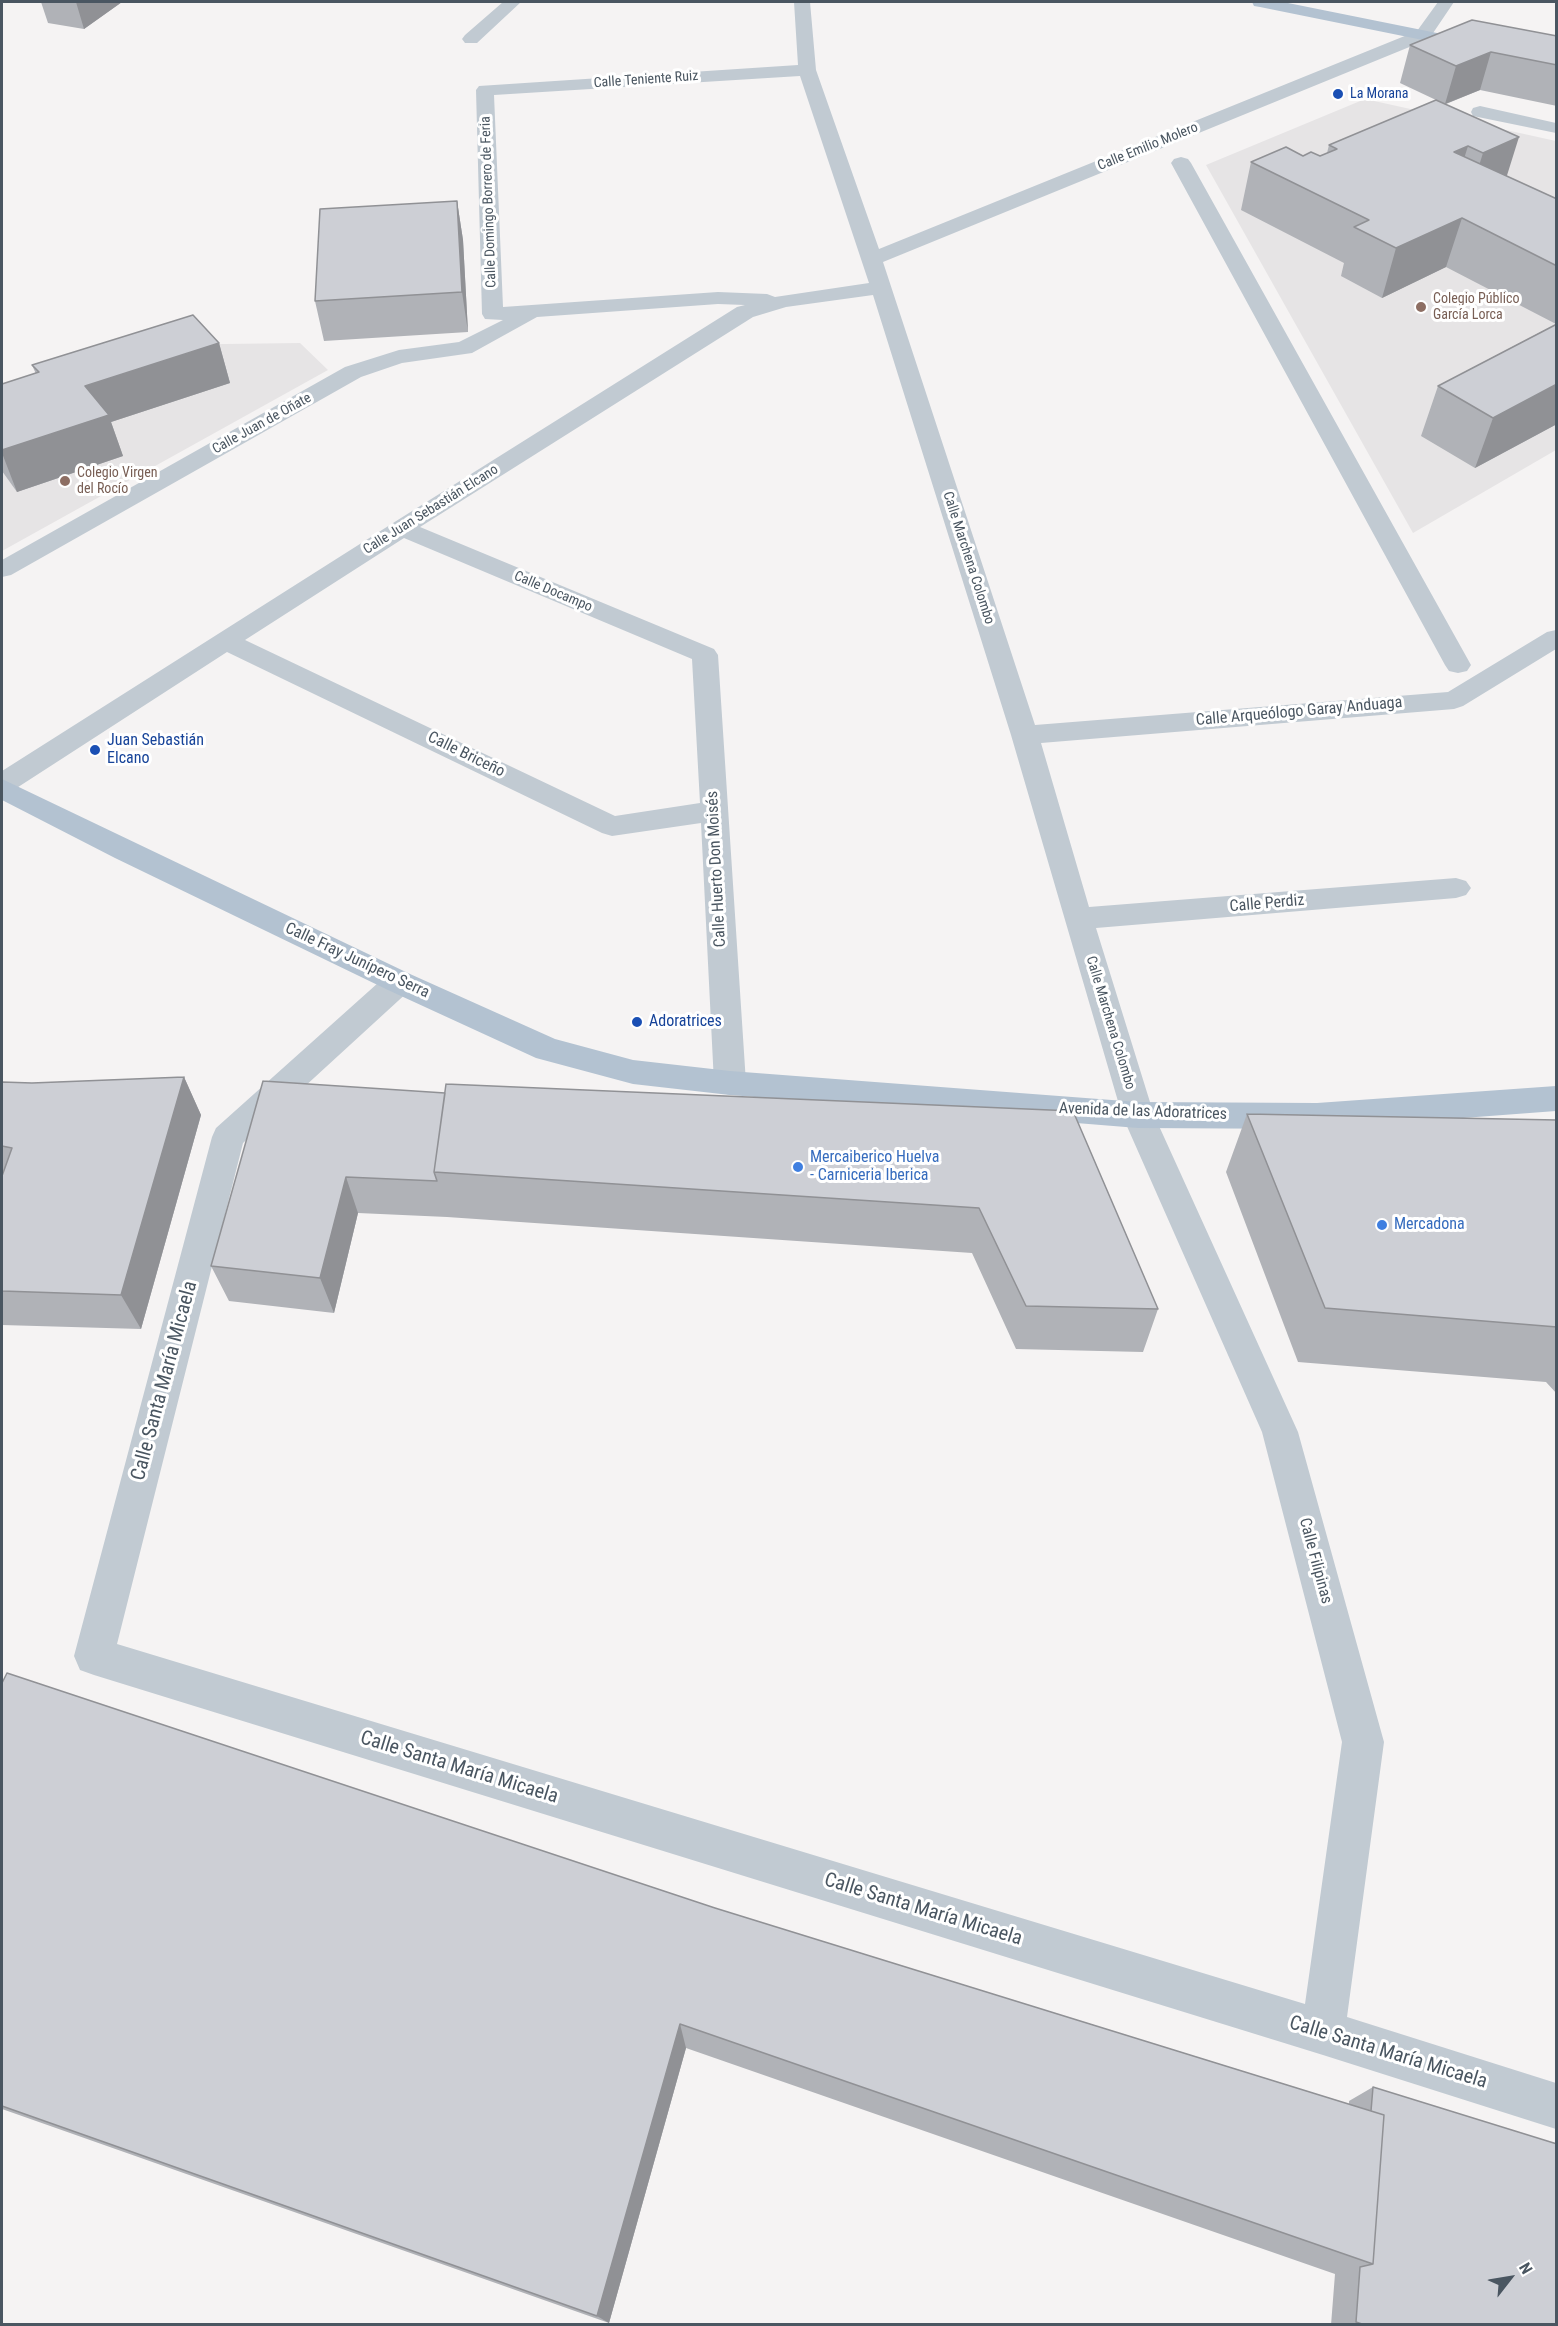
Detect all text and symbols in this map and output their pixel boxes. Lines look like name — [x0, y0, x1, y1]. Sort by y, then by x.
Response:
street label: Calle Teniente Ruiz — [593, 68, 699, 92]
place label: La Morana — [1350, 86, 1408, 102]
marker: La Morana — [1331, 87, 1345, 101]
street label: Calle Domingo Borrero de Feria — [478, 116, 500, 288]
street label: Calle Emilio Molero — [1095, 119, 1201, 175]
place label: Colegio Público García Lorca — [1433, 291, 1519, 324]
marker: Colegio Público García Lorca — [1414, 300, 1428, 314]
street label: Calle Juan de Oñate — [210, 390, 314, 458]
street label: Calle Juan Sebastián Elcano — [360, 462, 502, 558]
place label: Colegio Virgen del Rocío — [77, 465, 158, 497]
marker: Colegio Virgen del Rocío — [58, 474, 72, 488]
street label: Calle Marchena Colombo — [939, 490, 997, 626]
street label: Calle Docampo — [511, 568, 595, 616]
street label: Calle Arqueólogo Garay Anduaga — [1195, 693, 1403, 731]
street label: Calle Briceño — [424, 728, 508, 782]
place label: Juan Sebastián Elcano — [107, 731, 204, 769]
marker: Juan Sebastián Elcano — [88, 743, 102, 757]
street label: Calle Huerto Don Moisés — [703, 790, 731, 948]
street label: Calle Perdiz — [1229, 891, 1305, 917]
street label: Calle Fray Junípero Serra — [282, 919, 432, 1003]
street label: Calle Marchena Colombo — [1082, 954, 1138, 1092]
place label: Adoratrices — [649, 1012, 722, 1032]
marker: Adoratrices — [630, 1015, 644, 1029]
street label: Avenida de las Adoratrices — [1059, 1099, 1227, 1125]
place label: Mercaiberico Huelva - Carniceria Iberica — [810, 1148, 939, 1186]
marker: Mercaiberico Huelva - Carniceria Iberica — [791, 1160, 805, 1174]
place label: Mercadona — [1394, 1215, 1465, 1235]
marker: Mercadona — [1375, 1218, 1389, 1232]
street label: Calle Santa María Micaela — [127, 1279, 203, 1483]
street label: Calle Filipinas — [1294, 1516, 1336, 1606]
street label: Calle Santa María Micaela — [357, 1726, 561, 1810]
street label: Calle Santa María Micaela — [821, 1868, 1025, 1952]
street label: Calle Santa María Micaela — [1286, 2011, 1490, 2095]
north arrow — [1480, 2248, 1540, 2308]
text: N — [1515, 2259, 1537, 2278]

